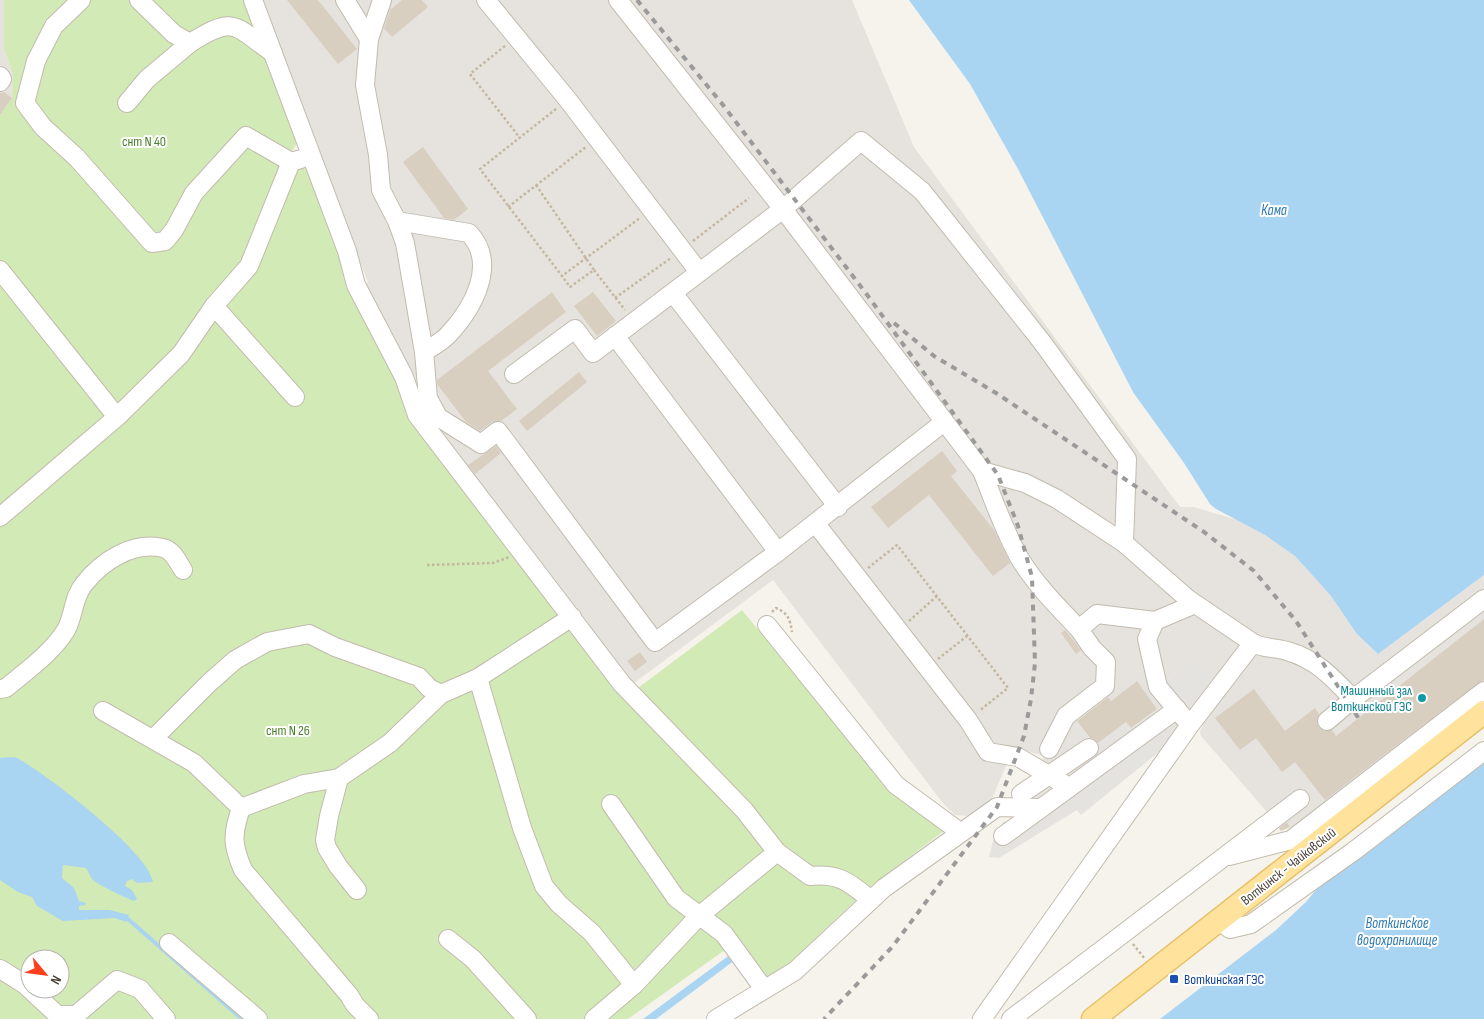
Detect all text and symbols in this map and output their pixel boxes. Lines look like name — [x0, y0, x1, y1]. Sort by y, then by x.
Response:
park label: снт N 40 — [122, 133, 166, 150]
water label: Кама — [1261, 201, 1287, 220]
place label: Машинный зал Воткинской ГЭС — [1331, 682, 1412, 715]
marker: Машинный зал Воткинской ГЭС — [1416, 692, 1428, 704]
park label: снт N 26 — [266, 722, 310, 739]
street label: Воткинск - Чайковский — [1237, 824, 1339, 909]
water label: Воткинское водохранилище — [1357, 914, 1437, 950]
north arrow — [20, 949, 70, 999]
place label: Воткинская ГЭС — [1184, 971, 1264, 988]
text: N — [47, 973, 65, 987]
marker: Воткинская ГЭС — [1168, 973, 1180, 985]

